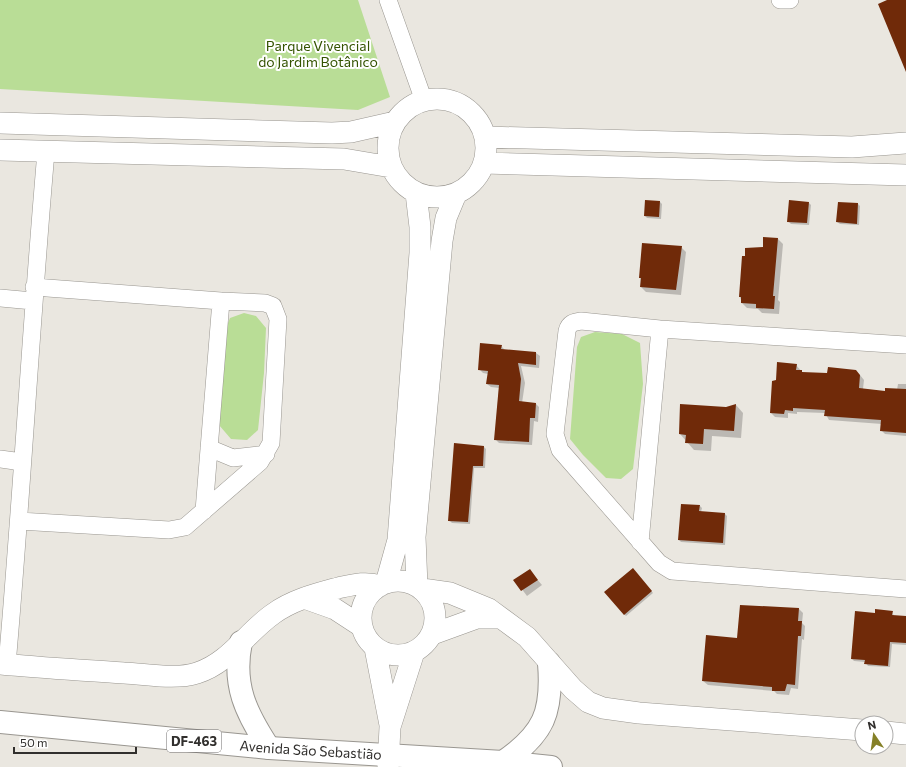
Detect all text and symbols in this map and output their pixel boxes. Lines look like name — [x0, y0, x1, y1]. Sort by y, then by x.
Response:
park label: Parque Vivencial do Jardim Botânico — [258, 37, 378, 70]
north arrow — [854, 715, 894, 755]
text: N — [866, 718, 877, 732]
scale bar — [14, 729, 136, 755]
road number: DF-463 — [167, 730, 221, 752]
text: 50 m — [20, 735, 48, 749]
street label: Avenida São Sebastião — [239, 736, 382, 763]

